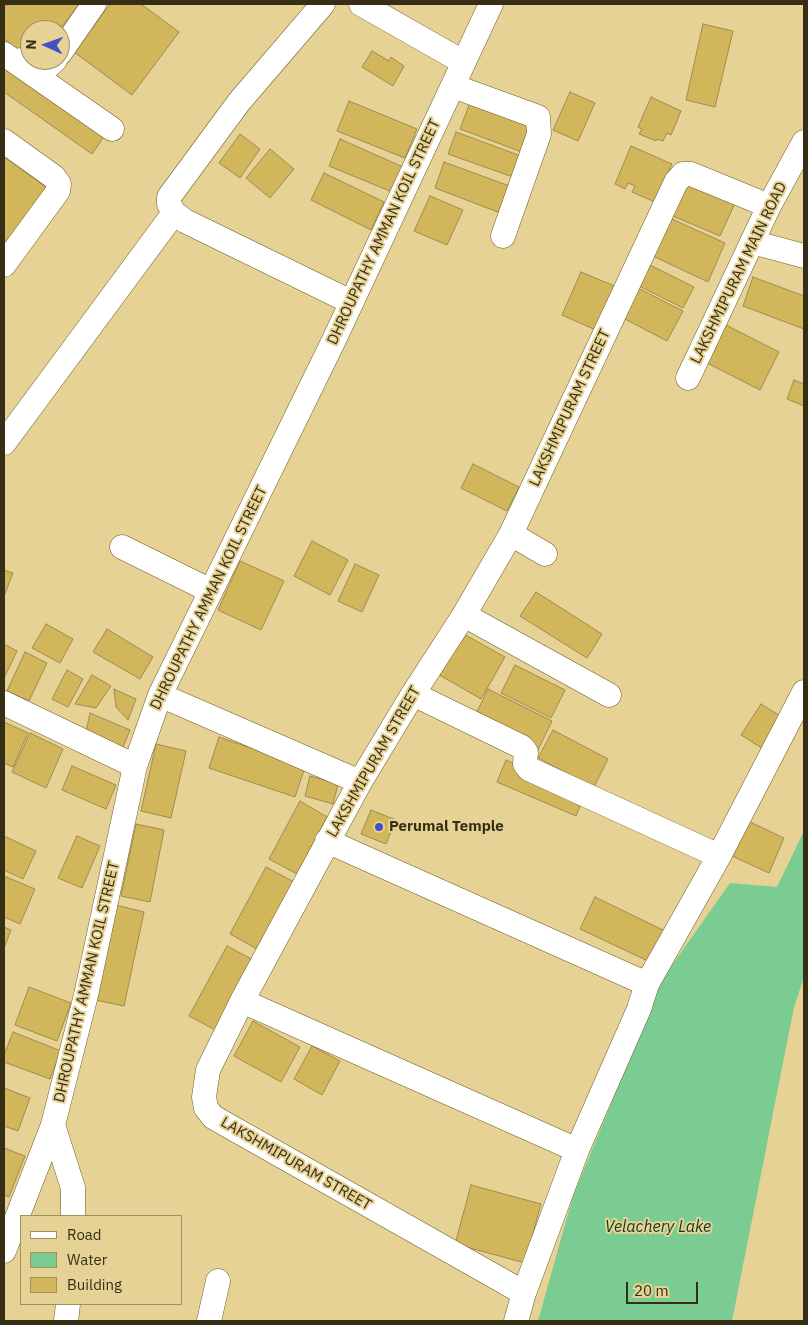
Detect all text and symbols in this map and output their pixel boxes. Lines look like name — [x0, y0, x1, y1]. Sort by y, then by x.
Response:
north arrow — [20, 20, 70, 70]
text: N — [22, 39, 40, 50]
street label: DHROUPATHY AMMAN KOIL STREET — [324, 116, 444, 348]
street label: LAKSHMIPURAM MAIN ROAD — [687, 179, 791, 367]
street label: LAKSHMIPURAM STREET — [526, 327, 614, 489]
street label: DHROUPATHY AMMAN KOIL STREET — [147, 483, 271, 713]
street label: LAKSHMIPURAM STREET — [323, 683, 425, 841]
place label: Perumal Temple — [389, 818, 504, 836]
marker: Perumal Temple — [373, 821, 385, 833]
street label: DHROUPATHY AMMAN KOIL STREET — [50, 860, 124, 1104]
street label: LAKSHMIPURAM STREET — [217, 1113, 375, 1215]
legend — [20, 1215, 182, 1305]
water label: Velachery Lake — [605, 1217, 711, 1237]
text: Road — [67, 1225, 102, 1244]
text: Water — [67, 1250, 107, 1269]
scale bar — [628, 1272, 700, 1304]
text: Building — [67, 1275, 122, 1294]
text: 20 m — [634, 1281, 669, 1300]

